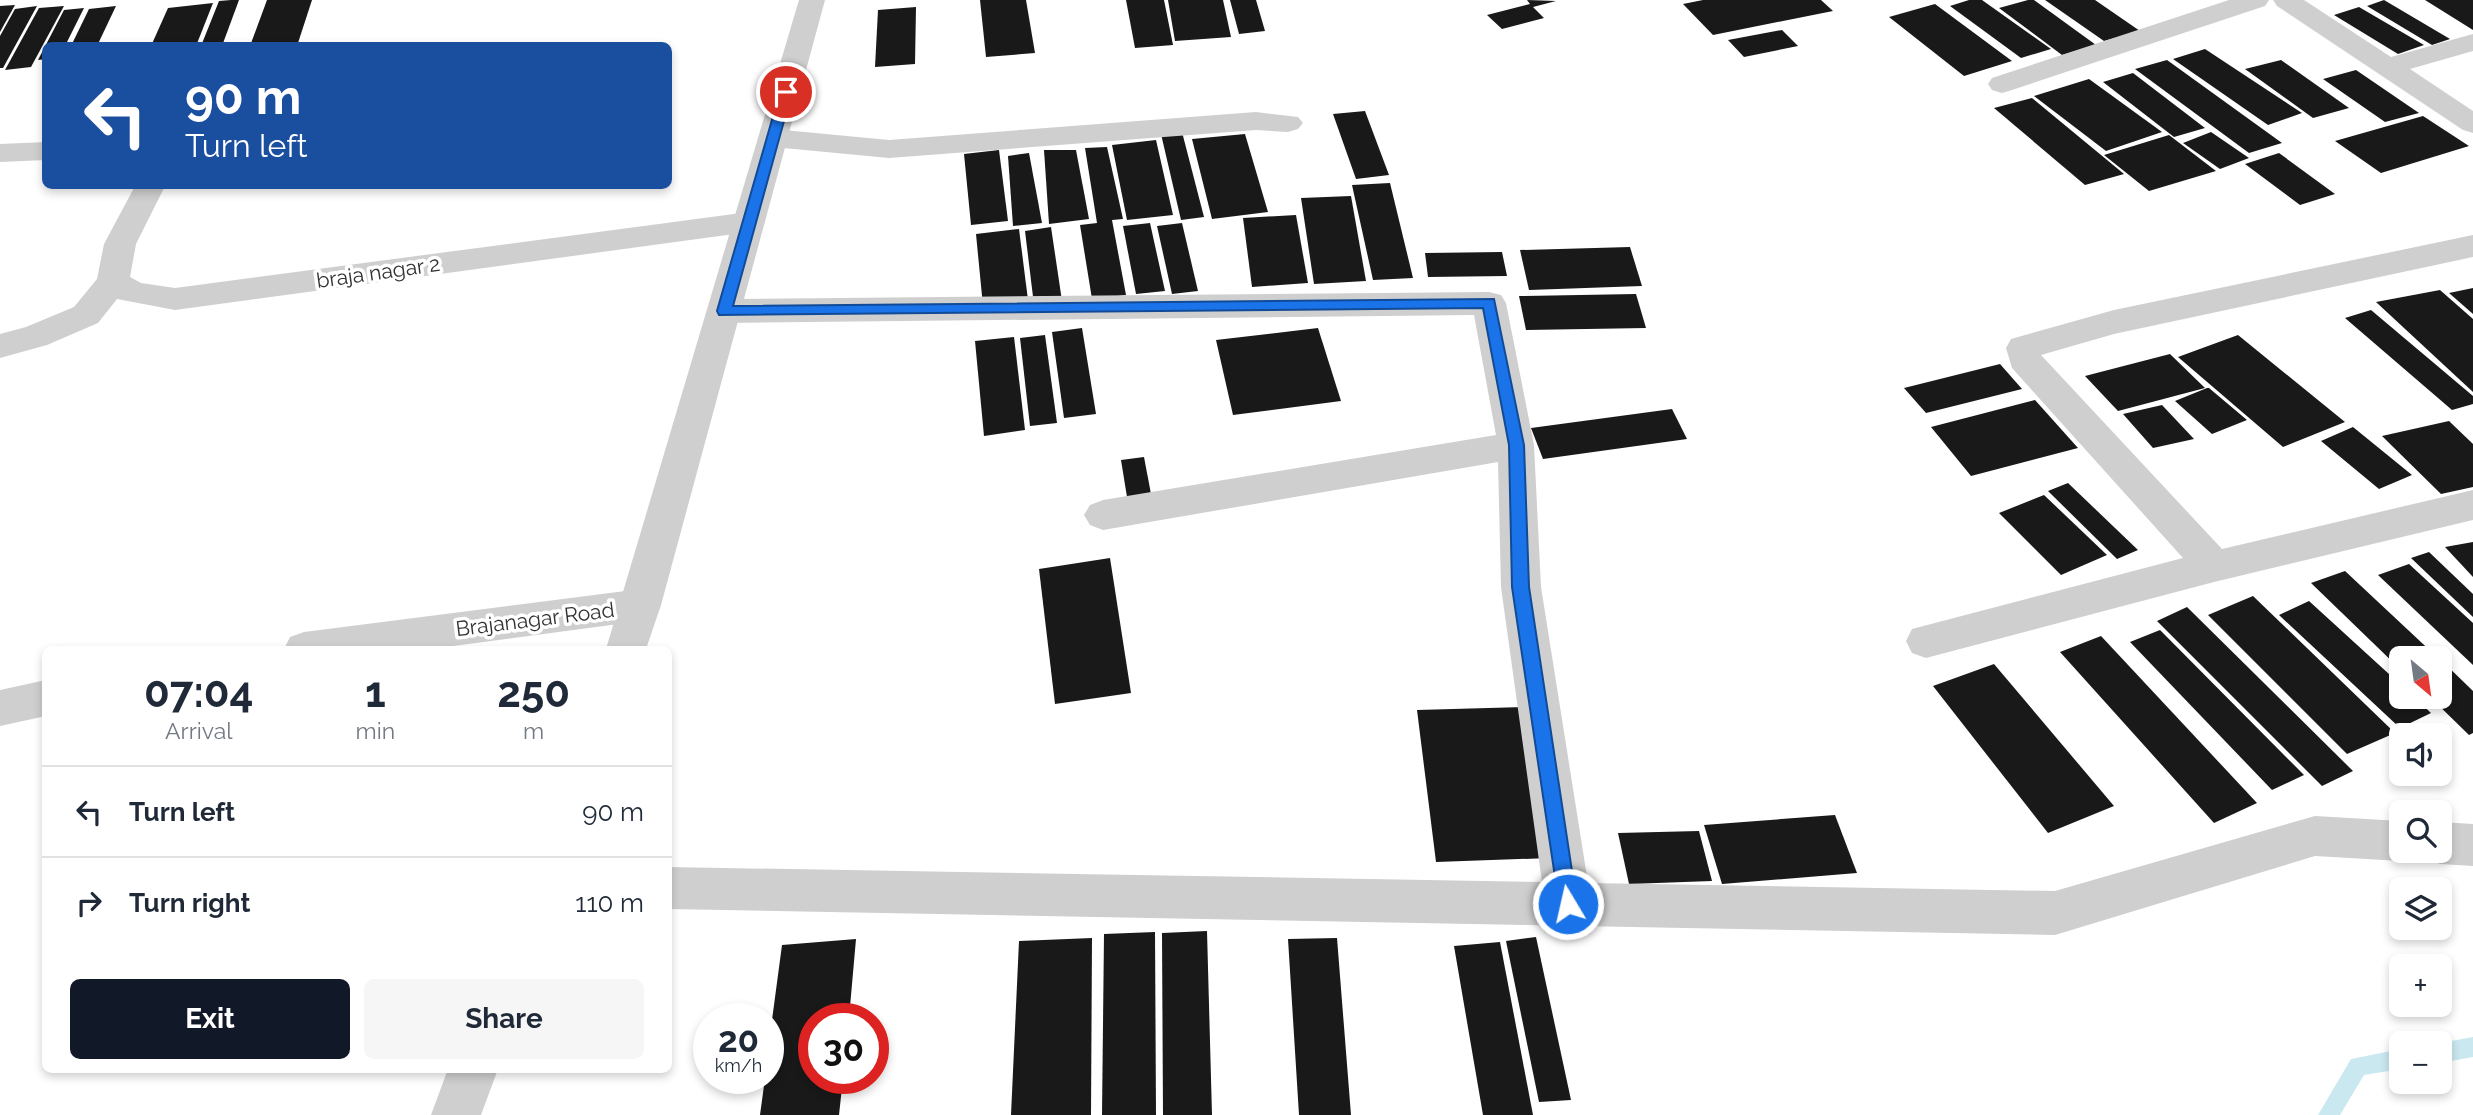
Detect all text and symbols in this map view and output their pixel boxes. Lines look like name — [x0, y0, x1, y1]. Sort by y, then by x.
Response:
pin — [756, 62, 816, 122]
text: 90 m — [185, 68, 301, 125]
icon: left — [70, 70, 161, 161]
icon: arrive — [767, 73, 805, 111]
text: Turn left — [185, 127, 307, 164]
street label: braja nagar 2 — [315, 251, 441, 293]
street label: Brajanagar Road — [454, 597, 616, 641]
north arrow — [2389, 646, 2452, 709]
map controls — [2389, 646, 2452, 1094]
text: 07:04 — [144, 668, 254, 717]
text: 1 — [365, 668, 386, 717]
text: 250 — [497, 668, 570, 717]
text: Arrival — [165, 717, 233, 744]
text: min — [356, 717, 395, 744]
text: m — [523, 717, 544, 744]
button: sound — [2389, 723, 2452, 786]
icon: left — [70, 793, 108, 831]
text: Turn left — [129, 797, 235, 827]
text: 90 m — [582, 797, 644, 827]
button: search — [2389, 800, 2452, 863]
position arrow — [1531, 867, 1605, 941]
button: layers — [2389, 877, 2452, 940]
icon: right — [70, 884, 108, 922]
text: Turn right — [129, 888, 250, 918]
text: 110 m — [575, 888, 644, 918]
button: + — [2389, 954, 2452, 1017]
button: Exit — [70, 979, 350, 1059]
button: Share — [364, 979, 644, 1059]
speed limit sign: 30 — [798, 1003, 889, 1094]
text: 20 — [718, 1019, 759, 1060]
button: − — [2389, 1031, 2452, 1094]
text: km/h — [715, 1055, 762, 1076]

